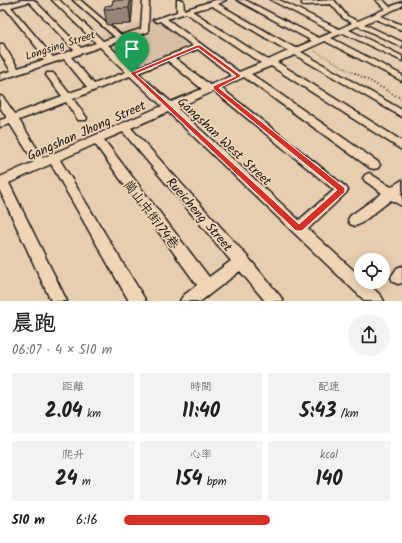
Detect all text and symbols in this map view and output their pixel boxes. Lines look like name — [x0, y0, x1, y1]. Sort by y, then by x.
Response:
street label: Longsing Street — [23, 26, 98, 66]
pin — [115, 32, 149, 73]
icon: arrive — [121, 38, 143, 60]
street label: Gangshan West Street — [172, 93, 277, 192]
street label: Gangshan Jhong Street — [24, 95, 150, 167]
street label: Rueicheng Street — [161, 173, 238, 258]
street label: 崗山中街174巷 — [118, 176, 184, 254]
map controls — [354, 253, 390, 289]
button: locate — [354, 253, 390, 289]
text: 晨跑 — [12, 307, 56, 342]
button: share — [348, 314, 390, 356]
text: 06:07 · 4 × 510 m — [12, 340, 112, 361]
text: 距離 — [62, 378, 84, 396]
text: 時間 — [190, 378, 212, 396]
text: 配速 — [318, 378, 340, 396]
text: 2.04 — [45, 396, 83, 428]
text: 11:40 — [182, 396, 220, 428]
text: 5:43 — [299, 396, 336, 428]
text: km — [83, 405, 101, 423]
text: /km — [336, 405, 359, 423]
text: 爬升 — [62, 446, 84, 464]
text: 心率 — [190, 446, 212, 464]
text: kcal — [320, 446, 338, 464]
text: 24 — [55, 464, 78, 496]
text: 154 — [175, 464, 202, 496]
text: 140 — [315, 464, 343, 496]
text: m — [78, 473, 91, 491]
text: bpm — [202, 473, 227, 491]
text: 510 m — [12, 510, 45, 531]
text: 6:16 — [76, 510, 98, 531]

